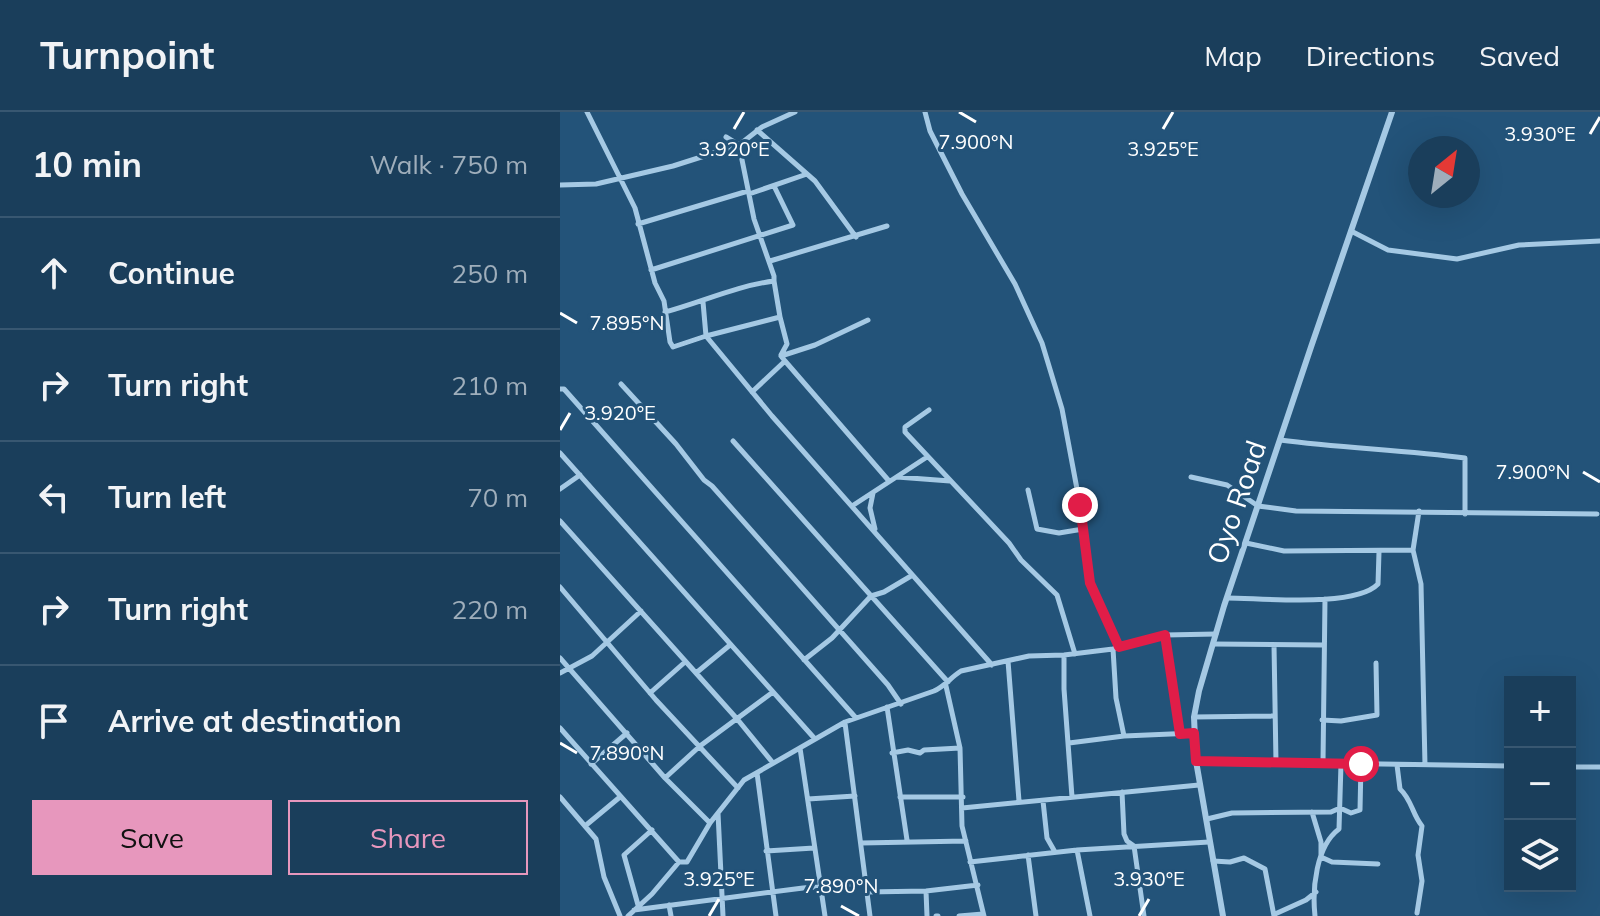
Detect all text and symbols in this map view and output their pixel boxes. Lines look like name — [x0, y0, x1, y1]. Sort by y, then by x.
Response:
text: Turnpoint — [40, 31, 214, 79]
text: Map — [1204, 38, 1262, 73]
text: Directions — [1306, 38, 1435, 73]
text: Saved — [1479, 38, 1560, 73]
text: 3.930°E — [1504, 121, 1576, 146]
text: 7.900°N — [939, 129, 1013, 154]
text: 3.920°E — [698, 136, 770, 161]
text: 3.925°E — [1127, 136, 1199, 161]
north arrow — [1408, 136, 1480, 208]
text: 10 min — [32, 143, 142, 186]
text: Walk · 750 m — [369, 148, 528, 181]
icon: ahead — [32, 251, 76, 295]
text: Continue — [108, 254, 235, 292]
text: 250 m — [452, 257, 528, 290]
text: 7.895°N — [590, 310, 664, 335]
icon: right — [32, 363, 76, 407]
text: Turn right — [108, 366, 248, 404]
text: 210 m — [452, 369, 528, 402]
text: 3.920°E — [584, 400, 656, 425]
street label: Oyo Road — [1199, 436, 1273, 568]
text: 7.900°N — [1496, 459, 1570, 484]
icon: left — [32, 475, 76, 519]
text: Turn left — [108, 478, 226, 516]
text: 70 m — [467, 481, 528, 514]
route end — [1062, 487, 1098, 523]
icon: right — [32, 587, 76, 631]
text: Turn right — [108, 590, 248, 628]
text: 220 m — [452, 593, 528, 626]
map controls — [1504, 676, 1576, 892]
button: + — [1504, 676, 1576, 748]
icon: arrive — [32, 699, 76, 743]
text: Arrive at destination — [108, 702, 402, 740]
text: 7.890°N — [590, 740, 664, 765]
route start — [1343, 746, 1379, 782]
button: − — [1504, 748, 1576, 820]
button: Save — [32, 800, 272, 875]
button: Share — [288, 800, 528, 875]
button: layers — [1504, 820, 1576, 892]
text: 3.925°E — [683, 866, 755, 891]
text: 3.930°E — [1113, 866, 1185, 891]
text: 7.890°N — [804, 873, 878, 898]

